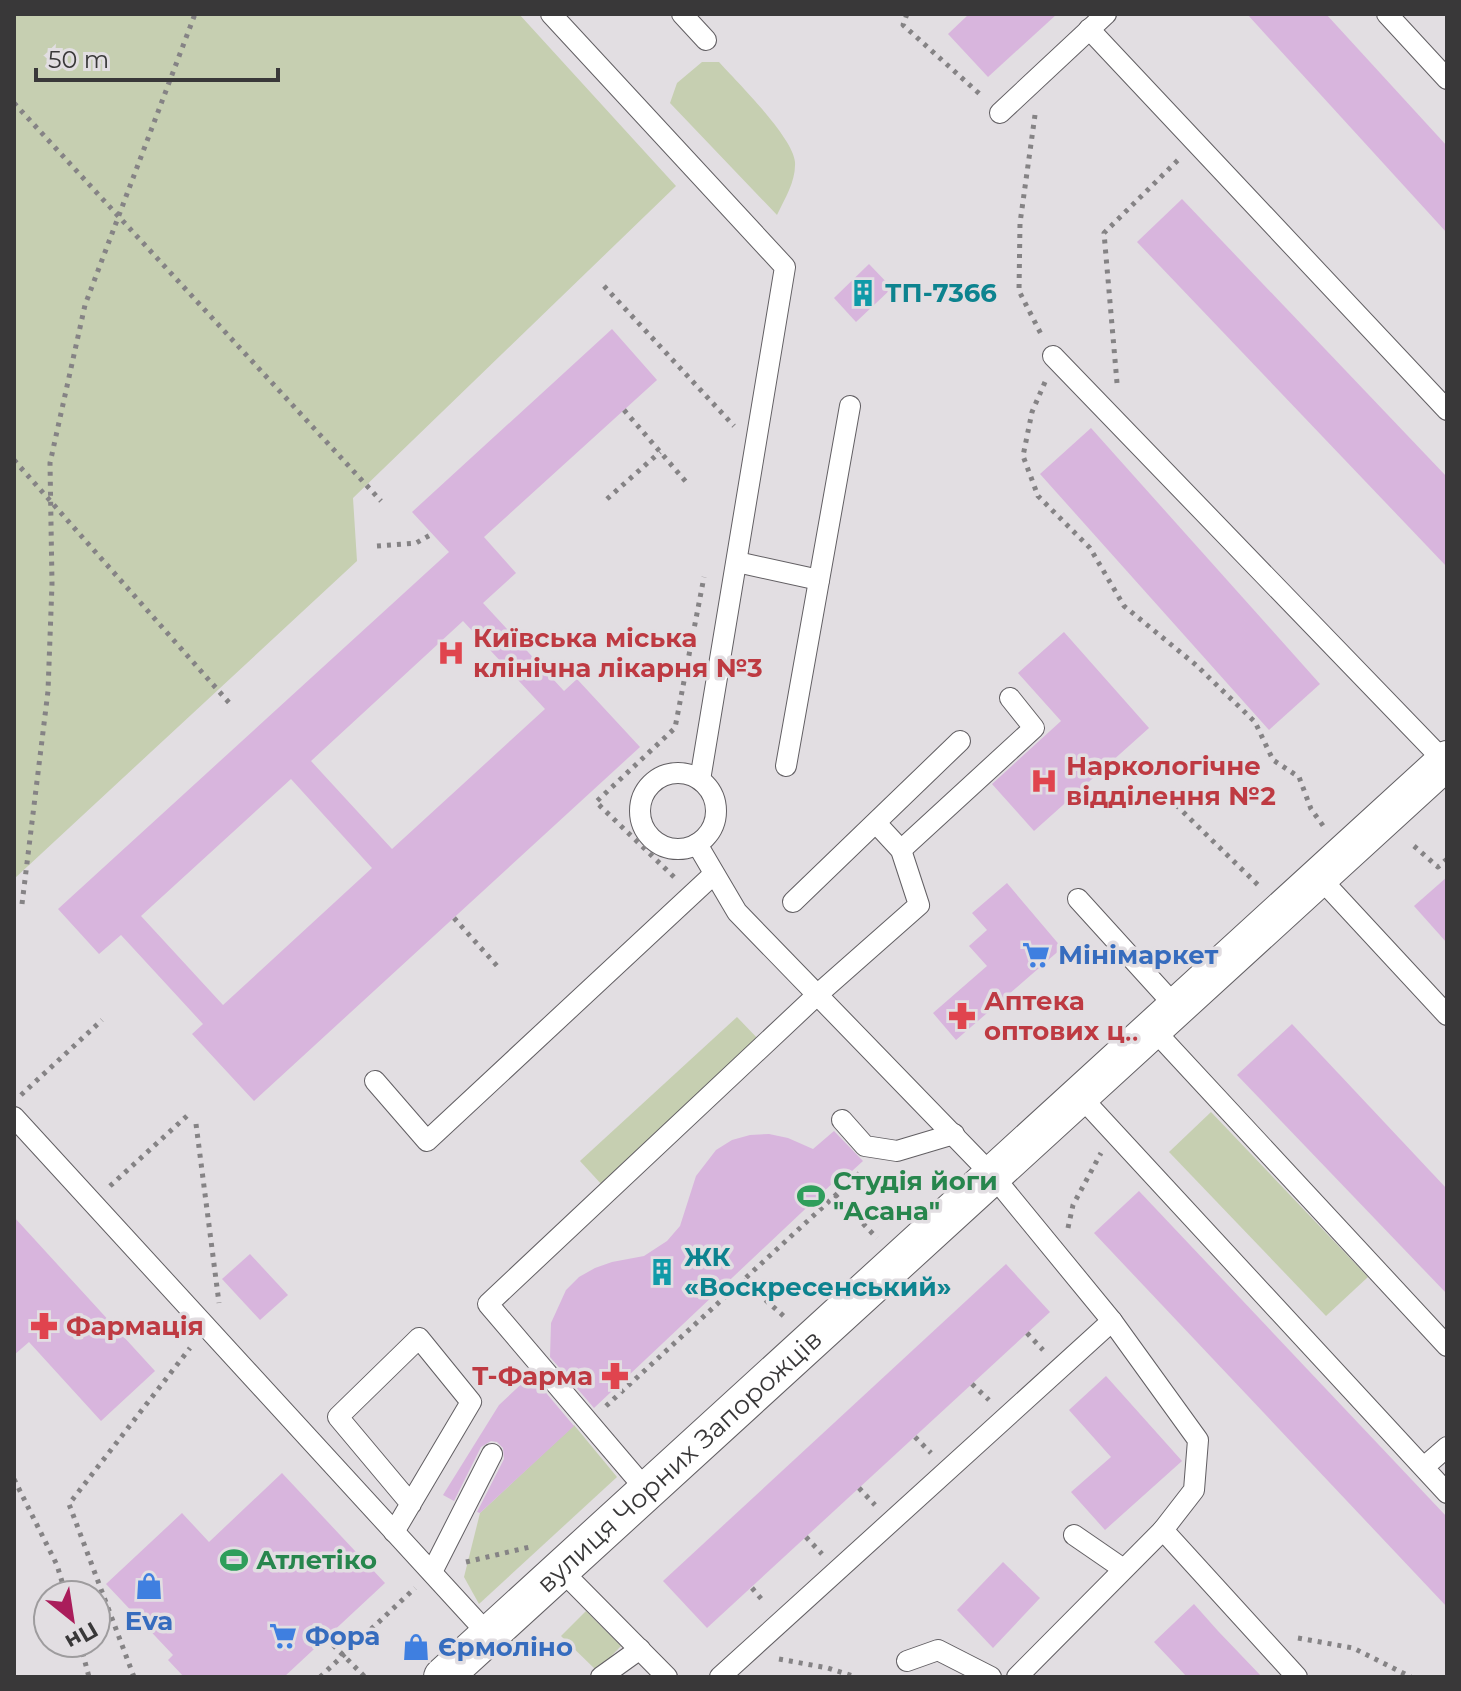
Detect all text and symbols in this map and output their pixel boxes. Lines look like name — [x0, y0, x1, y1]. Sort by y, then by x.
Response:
scale bar — [36, 32, 278, 82]
text: 50 m — [48, 45, 109, 74]
place label: ТП-7366 — [885, 277, 997, 309]
building icon: ТП-7366 — [848, 278, 878, 308]
place label: Київська міська клінічна лікарня №3 — [473, 622, 763, 684]
hospital icon: Київська міська клінічна лікарня №3 — [436, 638, 466, 668]
place label: Наркологічне відділення №2 — [1066, 750, 1276, 812]
hospital icon: Наркологічне відділення №2 — [1029, 766, 1059, 796]
place label: Мінімаркет — [1058, 939, 1218, 971]
supermarket icon: Мінімаркет — [1021, 940, 1051, 970]
place label: Аптека оптових ц‥ — [984, 985, 1139, 1047]
pharmacy icon: Аптека оптових ц‥ — [947, 1001, 977, 1031]
place label: Студія йоги "Асана" — [833, 1165, 998, 1227]
sports icon: Студія йоги "Асана" — [796, 1181, 826, 1211]
place label: ЖК «Воскресенський» — [684, 1241, 951, 1303]
building icon: ЖК «Воскресенський» — [647, 1257, 677, 1287]
place label: Фармація — [66, 1310, 204, 1342]
pharmacy icon: Фармація — [29, 1311, 59, 1341]
street label: вулиця Чорних Запорожців — [530, 1323, 828, 1599]
place label: Т-Фарма — [472, 1360, 593, 1392]
pharmacy icon: Т-Фарма — [600, 1361, 630, 1391]
place label: Атлетіко — [256, 1544, 377, 1576]
sports icon: Атлетіко — [219, 1545, 249, 1575]
shop icon: Eva — [134, 1571, 164, 1601]
north arrow — [32, 1579, 112, 1659]
place label: Eva — [125, 1605, 173, 1637]
text: Пн — [61, 1616, 103, 1656]
place label: Фора — [305, 1620, 380, 1652]
supermarket icon: Фора — [268, 1621, 298, 1651]
place label: Єрмоліно — [438, 1631, 573, 1663]
shop icon: Єрмоліно — [401, 1632, 431, 1662]

